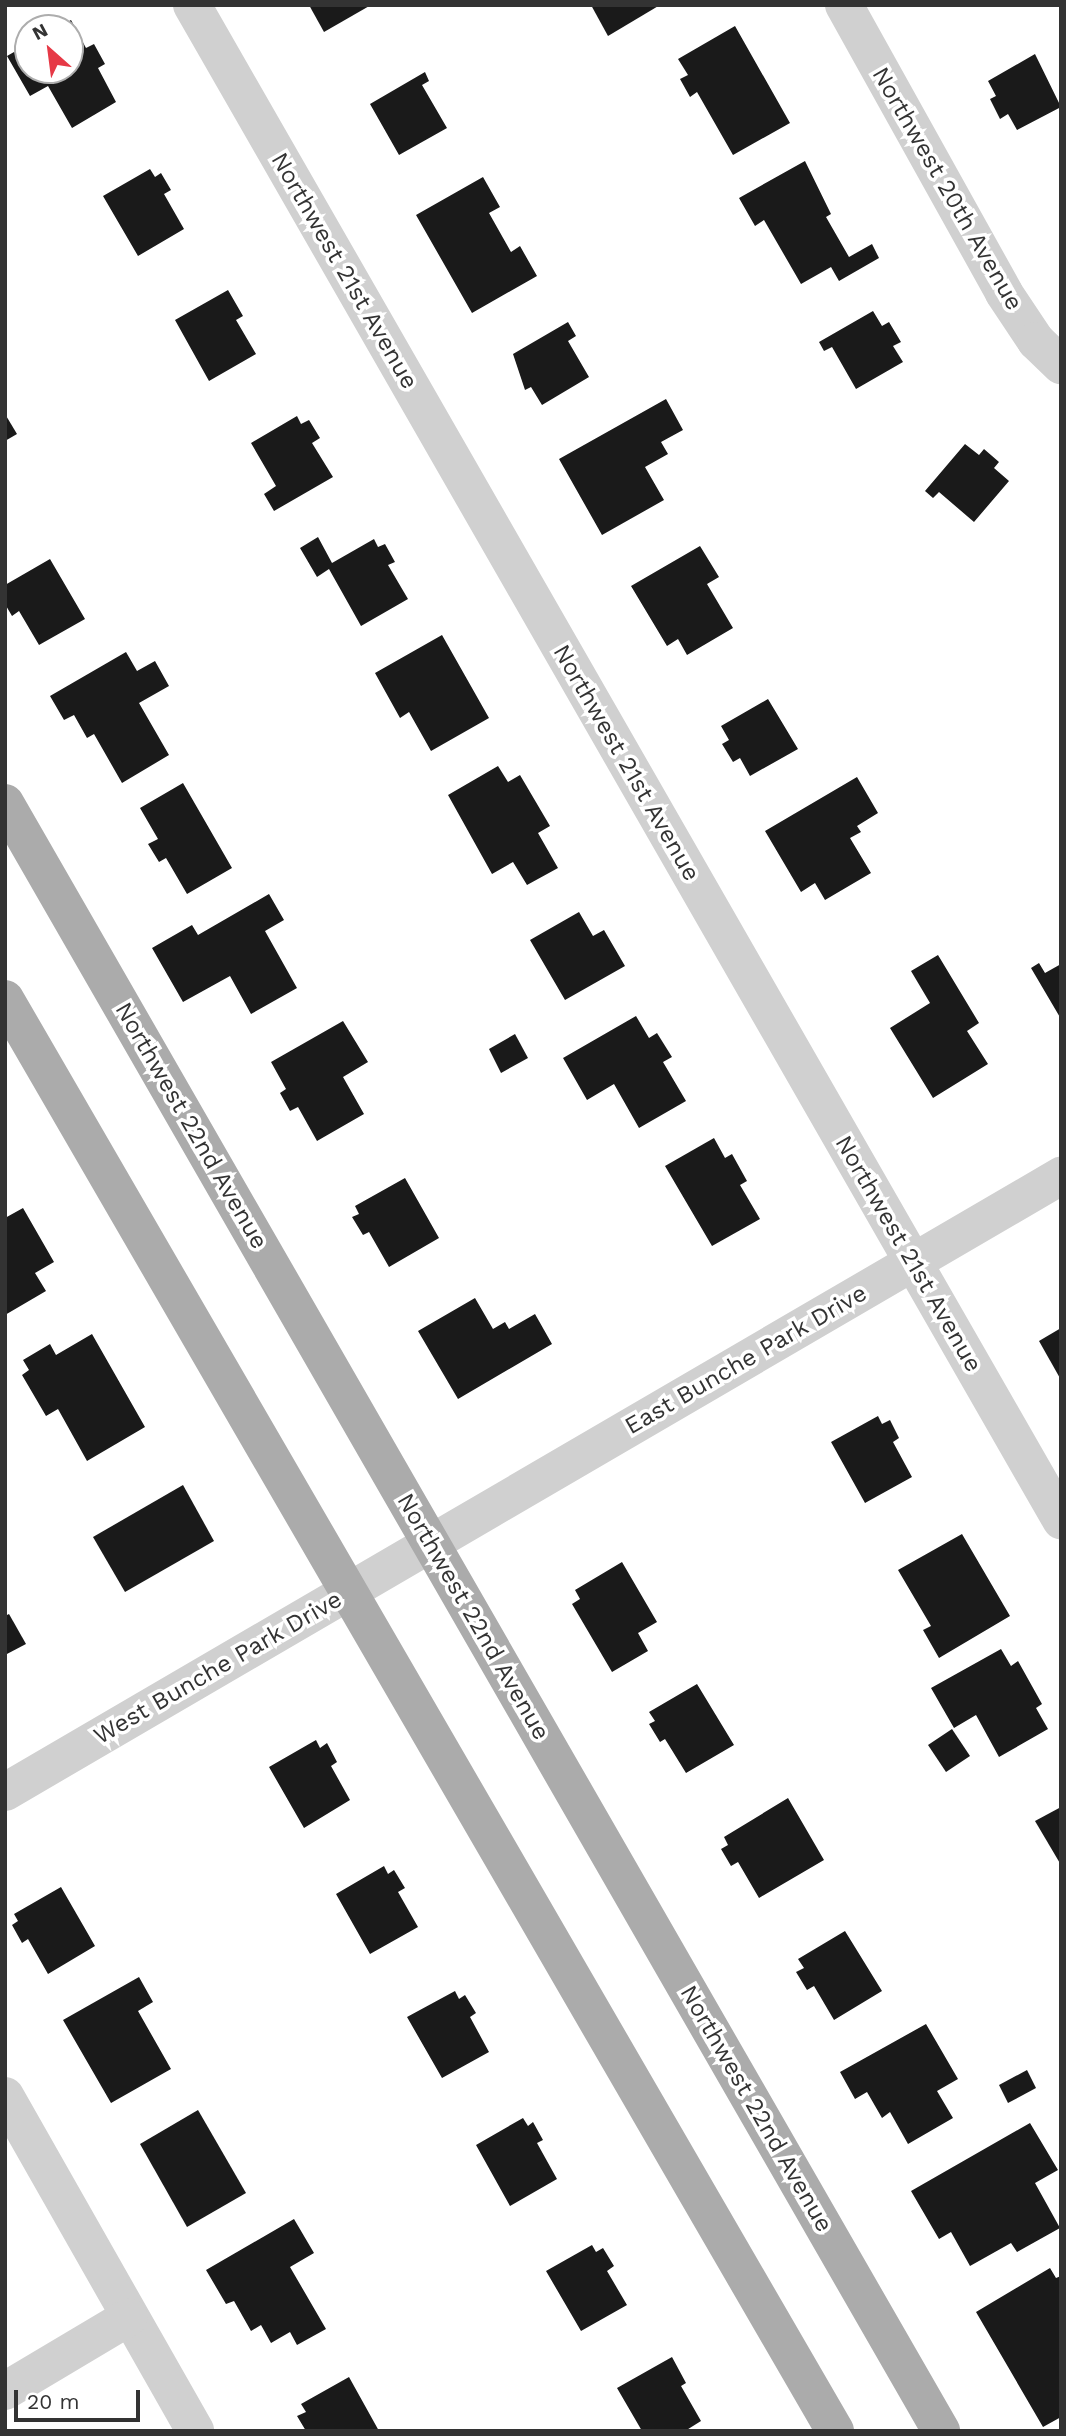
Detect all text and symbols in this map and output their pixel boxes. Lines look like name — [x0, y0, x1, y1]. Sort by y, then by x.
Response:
north arrow — [14, 14, 84, 84]
text: N — [28, 18, 51, 45]
street label: Northwest 20th Avenue — [865, 62, 1029, 316]
street label: Northwest 21st Avenue — [264, 147, 424, 395]
street label: Northwest 21st Avenue — [546, 639, 706, 887]
street label: Northwest 22nd Avenue — [108, 997, 274, 1255]
street label: Northwest 21st Avenue — [828, 1130, 988, 1378]
street label: East Bunche Park Drive — [620, 1279, 872, 1441]
street label: Northwest 22nd Avenue — [390, 1488, 556, 1746]
street label: West Bunche Park Drive — [89, 1585, 347, 1751]
street label: Northwest 22nd Avenue — [673, 1980, 839, 2238]
scale bar — [18, 2376, 144, 2420]
text: 20 m — [27, 2389, 79, 2414]

